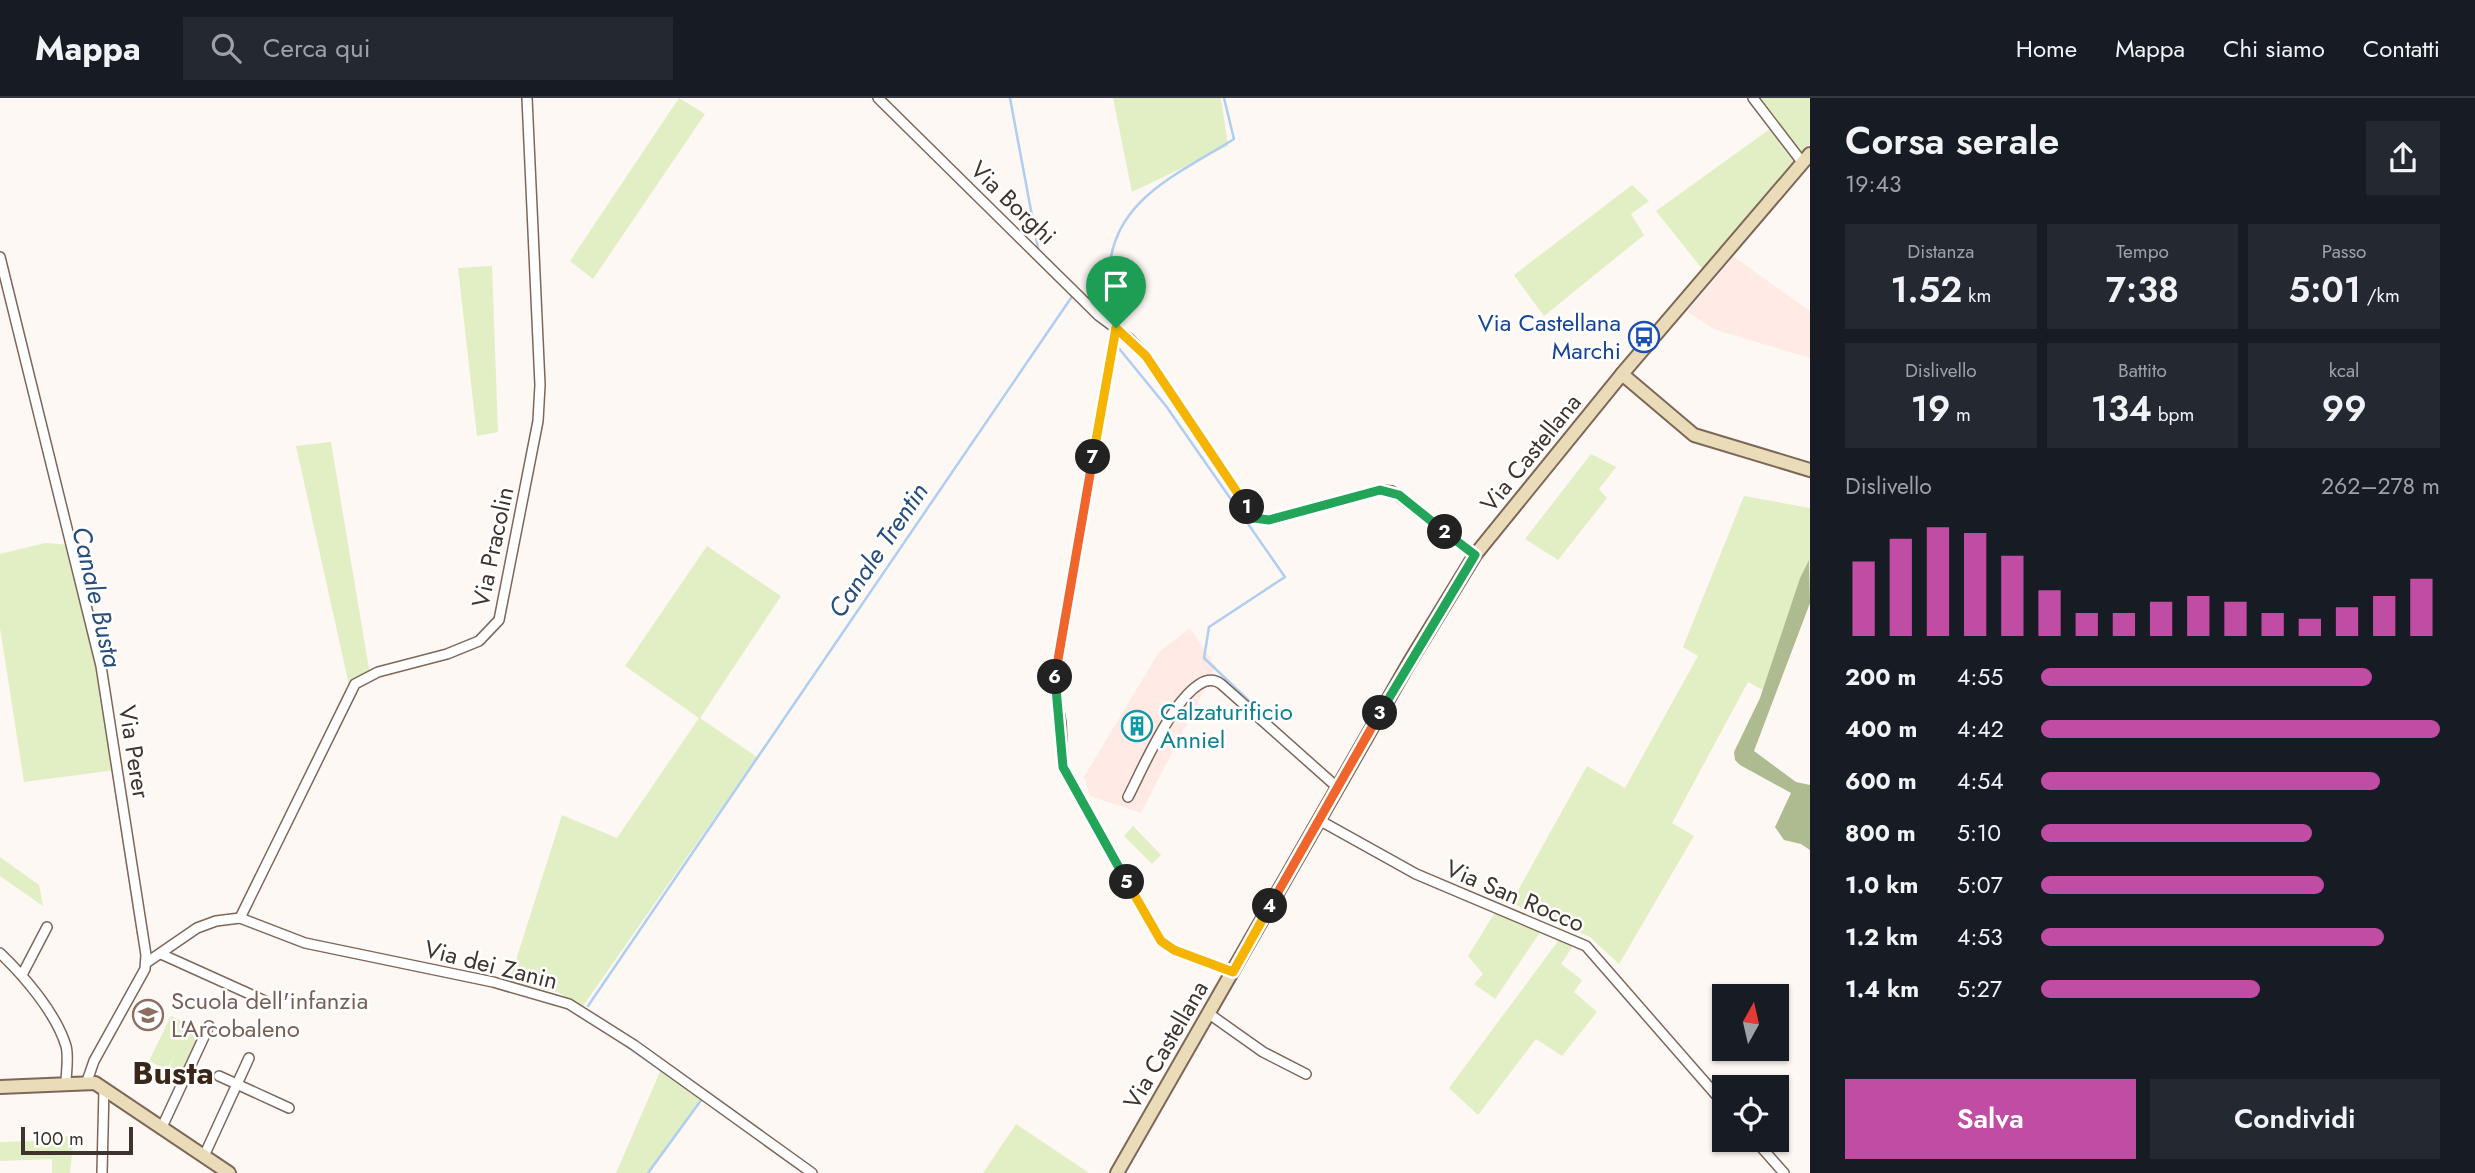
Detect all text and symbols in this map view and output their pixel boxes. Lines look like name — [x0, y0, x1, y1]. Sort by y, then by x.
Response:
search box — [183, 17, 673, 80]
text: Mappa — [35, 25, 141, 72]
icon: search — [207, 29, 245, 67]
text: Cerca qui — [263, 29, 370, 67]
text: Home — [2016, 31, 2077, 66]
text: Mappa — [2115, 31, 2185, 66]
text: Chi siamo — [2223, 31, 2325, 66]
text: Contatti — [2363, 31, 2440, 66]
text: Corsa serale — [1845, 113, 2059, 168]
button: share — [2366, 121, 2440, 195]
street label: Via Borghi — [962, 153, 1064, 253]
text: 19:43 — [1845, 167, 1901, 201]
text: Distanza — [1907, 238, 1974, 265]
text: Tempo — [2116, 238, 2169, 265]
text: Passo — [2322, 238, 2367, 265]
pin — [1086, 256, 1146, 328]
text: 1.52 — [1890, 265, 1962, 315]
text: 7:38 — [2106, 265, 2179, 315]
text: 5:01 — [2289, 265, 2361, 315]
icon: arrive — [1097, 267, 1135, 305]
text: km — [1962, 282, 1991, 309]
text: /km — [2361, 282, 2400, 309]
place label: Via Castellana Marchi — [1478, 305, 1621, 368]
bus stop icon: Via Castellana Marchi — [1627, 320, 1661, 354]
text: Dislivello — [1905, 357, 1977, 384]
text: Battito — [2118, 357, 2167, 384]
text: kcal — [2329, 357, 2360, 384]
text: 19 — [1911, 384, 1950, 434]
text: 134 — [2091, 384, 2152, 434]
text: 99 — [2322, 384, 2367, 434]
street label: Via Castellana — [1472, 386, 1589, 519]
text: m — [1950, 401, 1971, 428]
text: bpm — [2152, 401, 2194, 428]
pin: 7 — [1076, 440, 1110, 474]
text: 7 — [1087, 443, 1098, 470]
text: Dislivello — [1845, 469, 1932, 503]
text: 262–278 m — [2321, 469, 2440, 503]
water label: Canale Trentin — [819, 475, 937, 625]
street label: Via Pracolin — [463, 483, 522, 610]
pin: 1 — [1230, 490, 1264, 524]
text: 1 — [1242, 493, 1251, 520]
pin: 2 — [1428, 514, 1462, 550]
text: 2 — [1438, 518, 1451, 545]
water label: Canale Busta — [62, 523, 132, 672]
pin: 6 — [1038, 660, 1072, 694]
text: 200 m — [1845, 660, 1916, 694]
text: 4:55 — [1957, 660, 2003, 694]
text: 6 — [1048, 663, 1061, 690]
place label: Calzaturificio Anniel — [1160, 694, 1293, 757]
pin: 3 — [1362, 696, 1398, 730]
text: 3 — [1374, 699, 1385, 726]
street label: Via Perer — [110, 703, 159, 802]
building icon: Calzaturificio Anniel — [1120, 709, 1154, 743]
text: 400 m — [1845, 712, 1917, 746]
text: 4:42 — [1957, 712, 2004, 746]
text: 600 m — [1845, 764, 1917, 798]
text: 4:54 — [1957, 764, 2004, 798]
text: 800 m — [1845, 816, 1916, 850]
text: 5:10 — [1957, 816, 2001, 850]
street label: Via San Rocco — [1440, 851, 1590, 941]
pin: 5 — [1110, 864, 1144, 900]
text: 5 — [1120, 868, 1133, 895]
text: 1.0 km — [1845, 868, 1918, 902]
text: 5:07 — [1957, 868, 2003, 902]
pin: 4 — [1252, 888, 1288, 924]
text: 4 — [1263, 892, 1276, 919]
text: 1.2 km — [1845, 920, 1918, 954]
text: 4:53 — [1957, 920, 2003, 954]
street label: Via dei Zanin — [421, 931, 562, 998]
text: 1.4 km — [1845, 972, 1919, 1006]
text: 5:27 — [1957, 972, 2002, 1006]
street label: Via Castellana — [1115, 974, 1217, 1116]
place label: Scuola dell'infanzia L'Arcobaleno — [171, 983, 368, 1046]
north arrow — [1712, 984, 1788, 1060]
map controls — [1712, 984, 1789, 1152]
school or university icon: Scuola dell'infanzia L'Arcobaleno — [131, 998, 165, 1032]
district label: Busta — [132, 1050, 214, 1096]
button: locate — [1712, 1075, 1789, 1152]
button: Salva — [1845, 1079, 2136, 1159]
button: Condividi — [2150, 1079, 2440, 1159]
scale bar — [21, 1124, 133, 1156]
text: 100 m — [32, 1125, 84, 1152]

